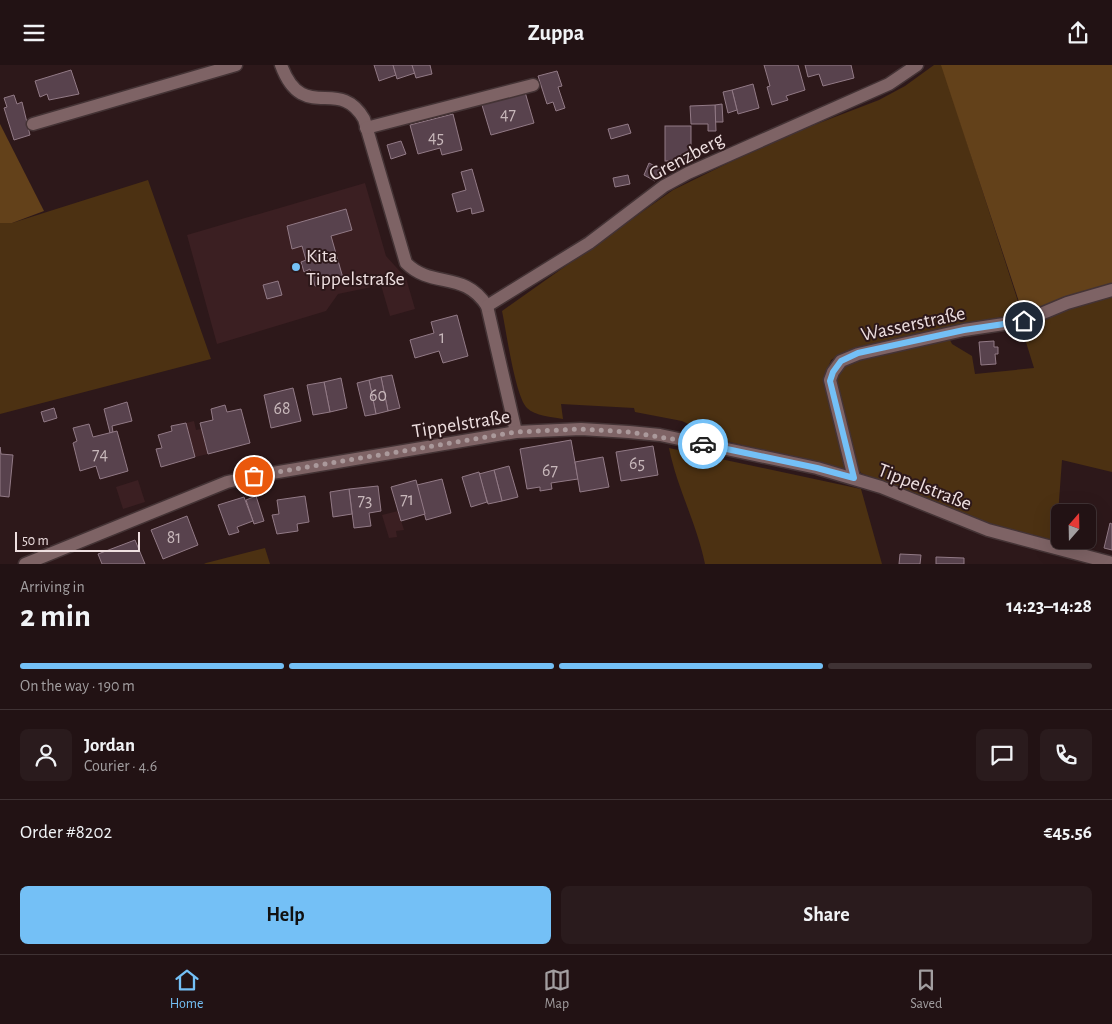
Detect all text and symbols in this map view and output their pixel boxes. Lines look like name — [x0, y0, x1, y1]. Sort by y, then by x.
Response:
icon: menu — [20, 19, 48, 47]
icon: share — [1064, 19, 1092, 47]
text: Zuppa — [528, 22, 584, 44]
house number: 47 — [500, 106, 516, 124]
house number: 45 — [428, 129, 444, 147]
street label: Grenzberg — [646, 129, 727, 185]
place label: Kita Tippelstraße — [306, 246, 405, 289]
marker: Kita Tippelstraße — [290, 261, 302, 273]
pin — [1003, 300, 1045, 342]
street label: Wasserstraße — [859, 303, 967, 345]
icon: home — [1010, 307, 1038, 335]
house number: 1 — [439, 329, 445, 347]
house number: 60 — [369, 387, 387, 405]
house number: 68 — [274, 400, 291, 418]
street label: Tippelstraße — [411, 406, 511, 442]
courier — [678, 419, 728, 469]
icon: car — [689, 430, 717, 458]
house number: 74 — [92, 446, 108, 464]
pin — [233, 455, 275, 497]
house number: 65 — [629, 455, 645, 473]
street label: Tippelstraße — [875, 460, 974, 514]
icon: bag — [240, 462, 268, 490]
house number: 67 — [542, 462, 558, 480]
house number: 71 — [400, 491, 414, 509]
house number: 73 — [358, 492, 372, 510]
north arrow — [1051, 504, 1096, 549]
map controls — [1051, 504, 1096, 549]
scale bar — [15, 529, 140, 552]
house number: 81 — [167, 529, 181, 547]
text: 50 m — [22, 534, 49, 548]
text: Arriving in — [20, 579, 85, 595]
text: 14:23–14:28 — [1006, 597, 1092, 616]
text: 2 min — [20, 600, 91, 632]
text: On the way · 190 m — [20, 678, 135, 694]
button: person — [20, 729, 72, 781]
button: chat — [976, 729, 1028, 781]
button: phone — [1040, 729, 1092, 781]
text: Jordan — [84, 736, 135, 755]
text: Courier · 4.6 — [84, 758, 157, 774]
text: Order #8202 — [20, 823, 112, 842]
text: €45.56 — [1044, 823, 1092, 842]
button: Help — [20, 886, 551, 944]
button: Share — [561, 886, 1092, 944]
tab: Home — [170, 966, 203, 1013]
tab: Map — [543, 966, 571, 1013]
tab: Saved — [910, 966, 942, 1013]

